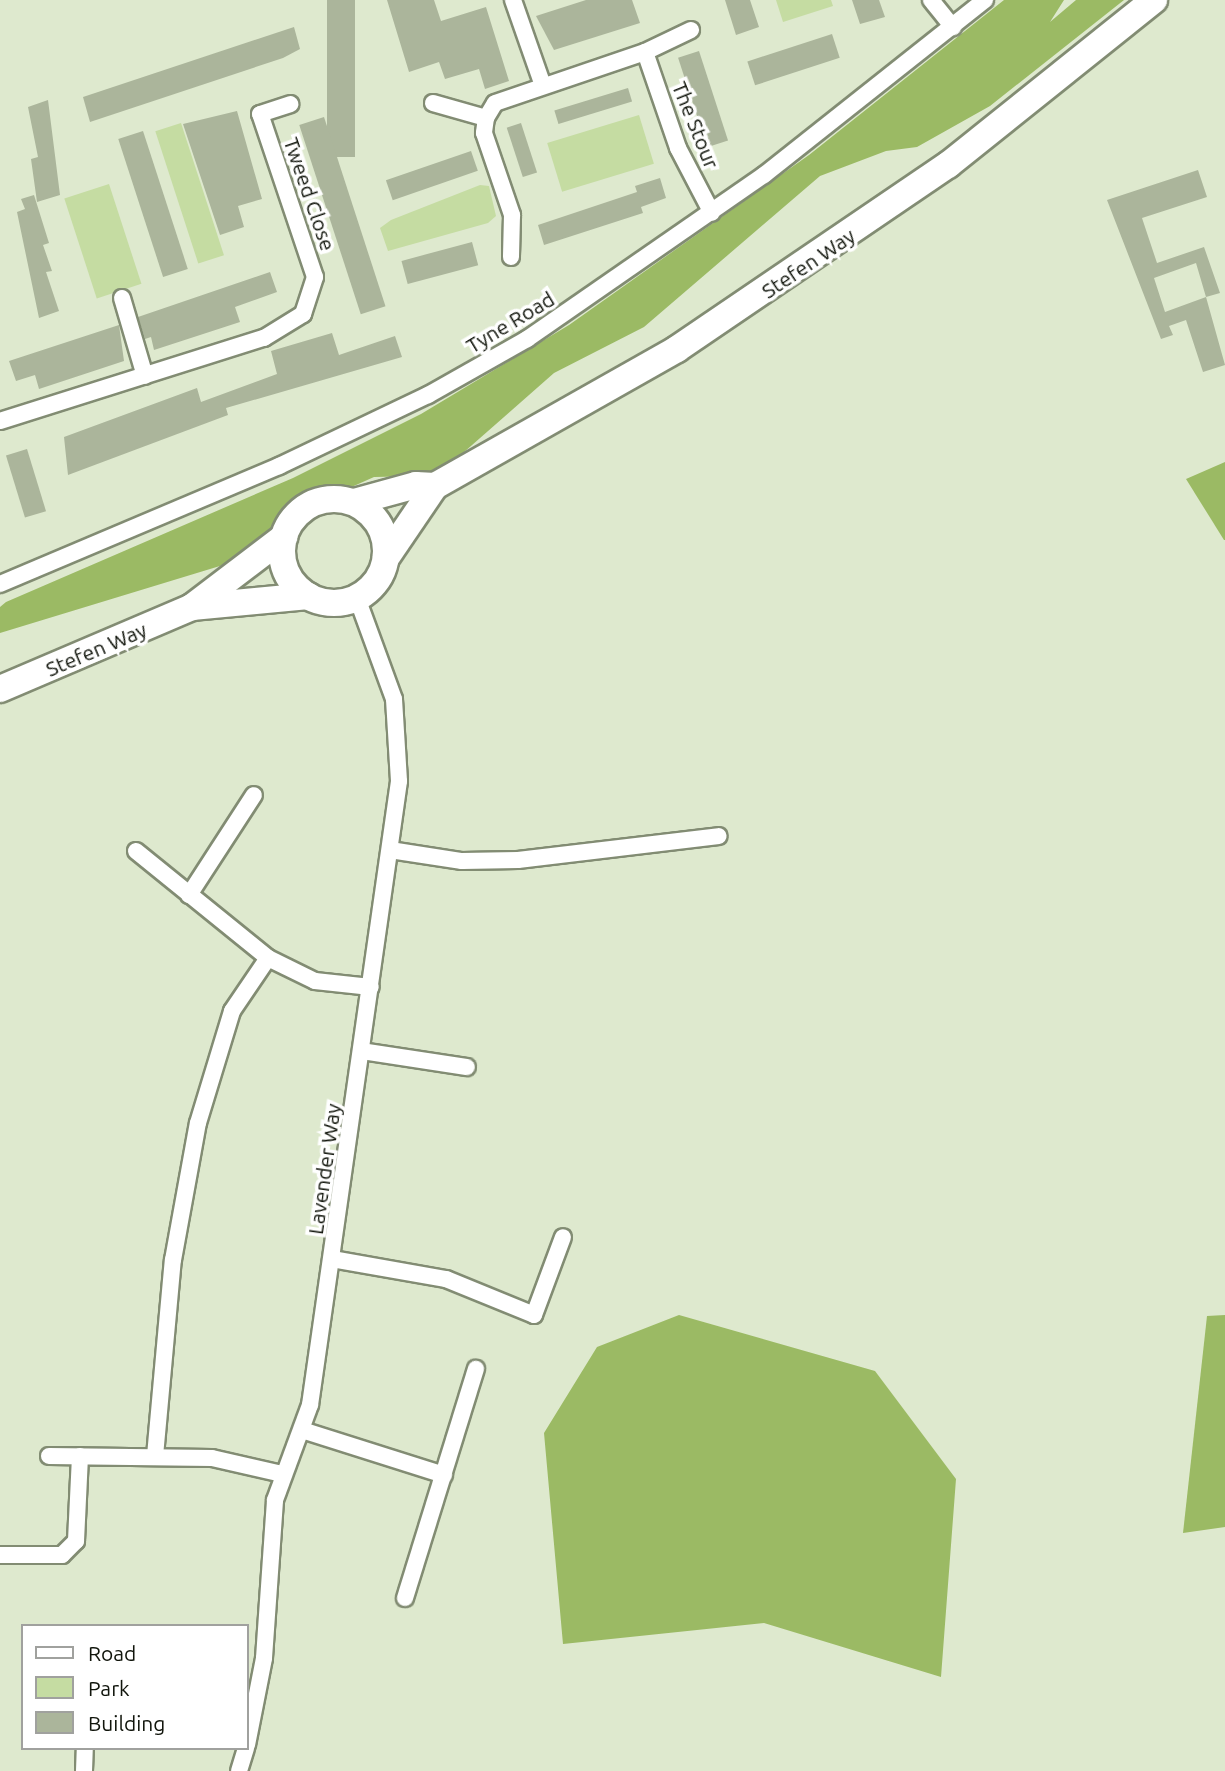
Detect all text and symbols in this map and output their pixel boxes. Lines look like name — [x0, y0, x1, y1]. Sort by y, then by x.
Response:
street label: The Stour — [667, 78, 725, 172]
street label: Tweed Close — [279, 134, 341, 254]
street label: Stefen Way — [757, 223, 859, 303]
street label: Tyne Road — [461, 286, 559, 358]
street label: Stefen Way — [42, 616, 150, 682]
street label: Lavender Way — [302, 1102, 346, 1236]
legend — [21, 1624, 248, 1750]
text: Road — [88, 1641, 136, 1665]
text: Park — [88, 1676, 130, 1700]
text: Building — [88, 1711, 165, 1735]

